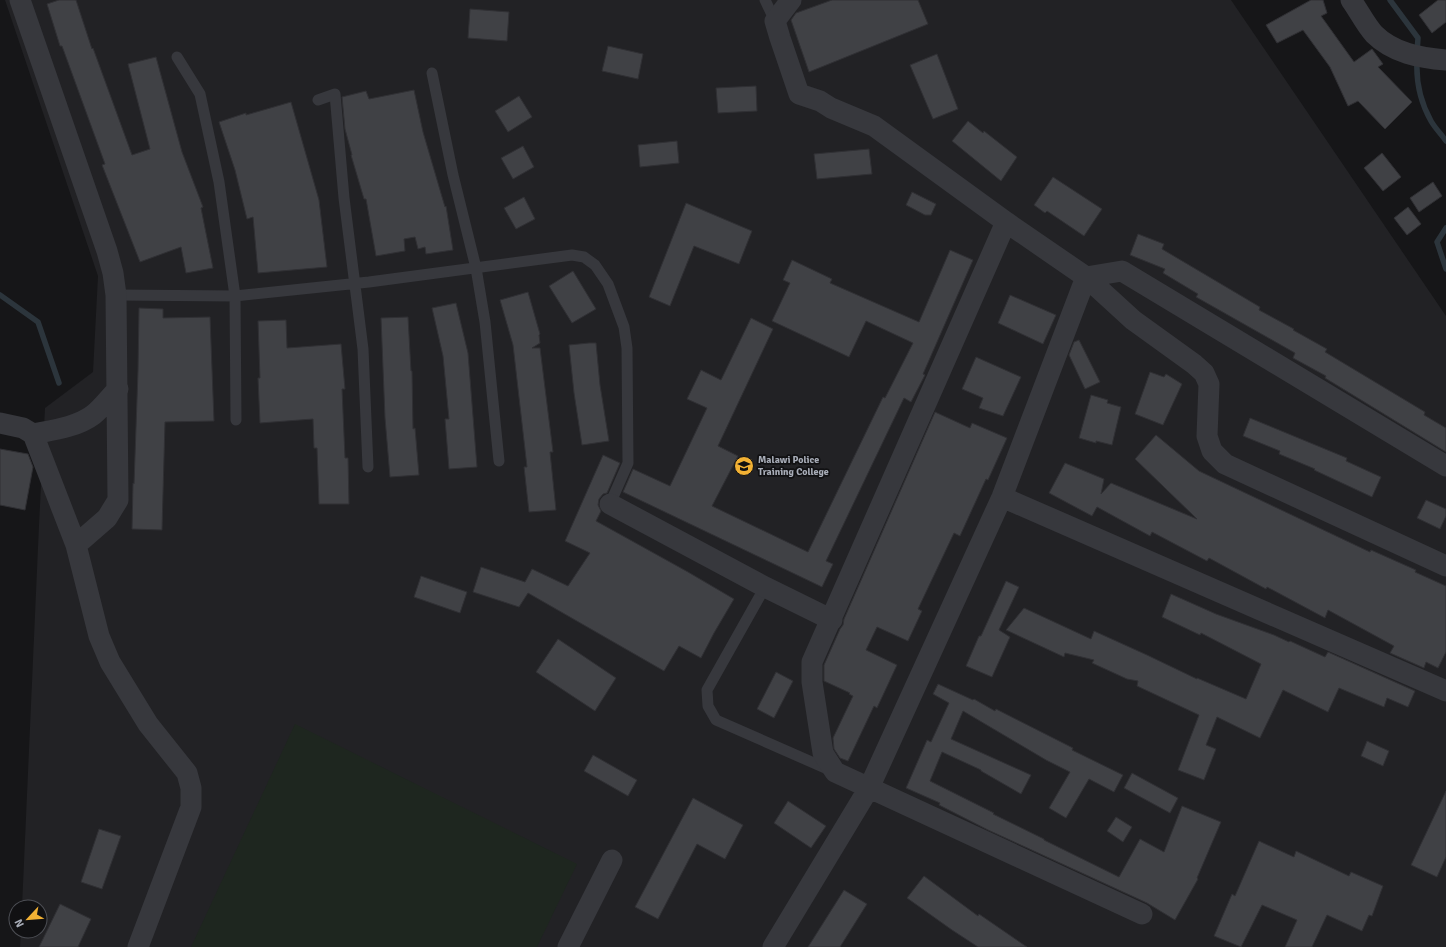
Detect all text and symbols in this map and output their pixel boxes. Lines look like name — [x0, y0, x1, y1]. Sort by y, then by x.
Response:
place label: Malawi Police Training College — [758, 454, 829, 478]
school or university icon: Malawi Police Training College — [733, 455, 755, 477]
north arrow — [8, 899, 48, 939]
text: N — [12, 917, 27, 929]

